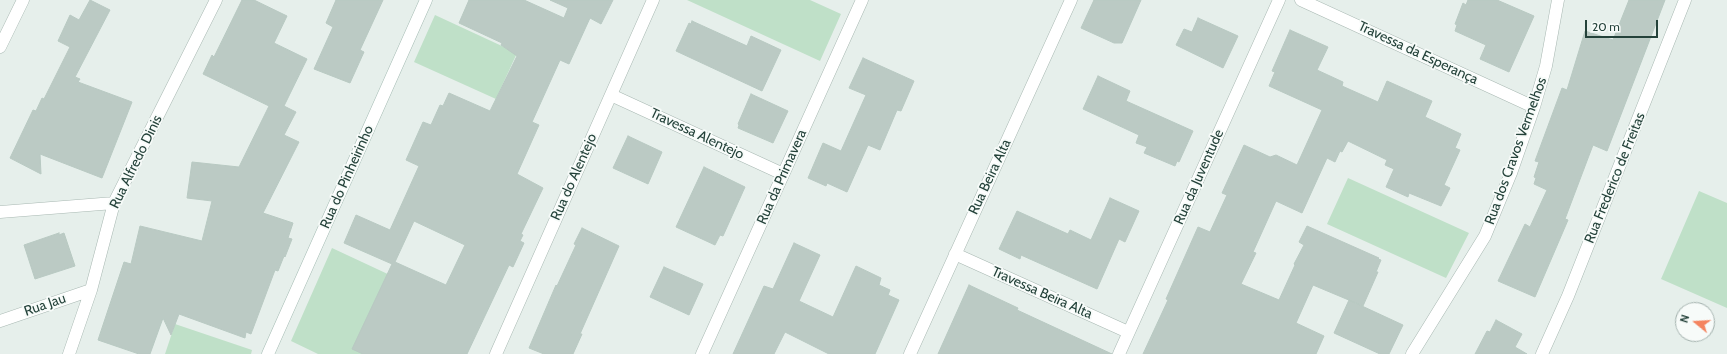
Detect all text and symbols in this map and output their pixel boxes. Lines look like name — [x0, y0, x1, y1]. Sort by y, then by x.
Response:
scale bar — [1587, 12, 1660, 38]
street label: Travessa da Esperança — [1355, 18, 1481, 88]
text: 20 m — [1592, 19, 1620, 34]
street label: Rua dos Cravos Vermelhos — [1481, 75, 1551, 227]
street label: Travessa Alentejo — [647, 105, 747, 163]
street label: Rua Frederico de Freitas — [1581, 110, 1649, 246]
street label: Rua Alfredo Dinis — [106, 113, 166, 211]
street label: Rua do Pinheirinho — [317, 123, 377, 231]
street label: Rua da Primavera — [754, 127, 810, 227]
street label: Rua da Juventude — [1170, 127, 1228, 227]
street label: Rua do Alentejo — [547, 131, 601, 223]
street label: Rua Beira Alta — [965, 137, 1015, 217]
street label: Travessa Beira Alta — [989, 263, 1095, 323]
street label: Rua Jau — [22, 290, 68, 320]
north arrow — [1675, 302, 1715, 342]
text: N — [1677, 313, 1692, 324]

